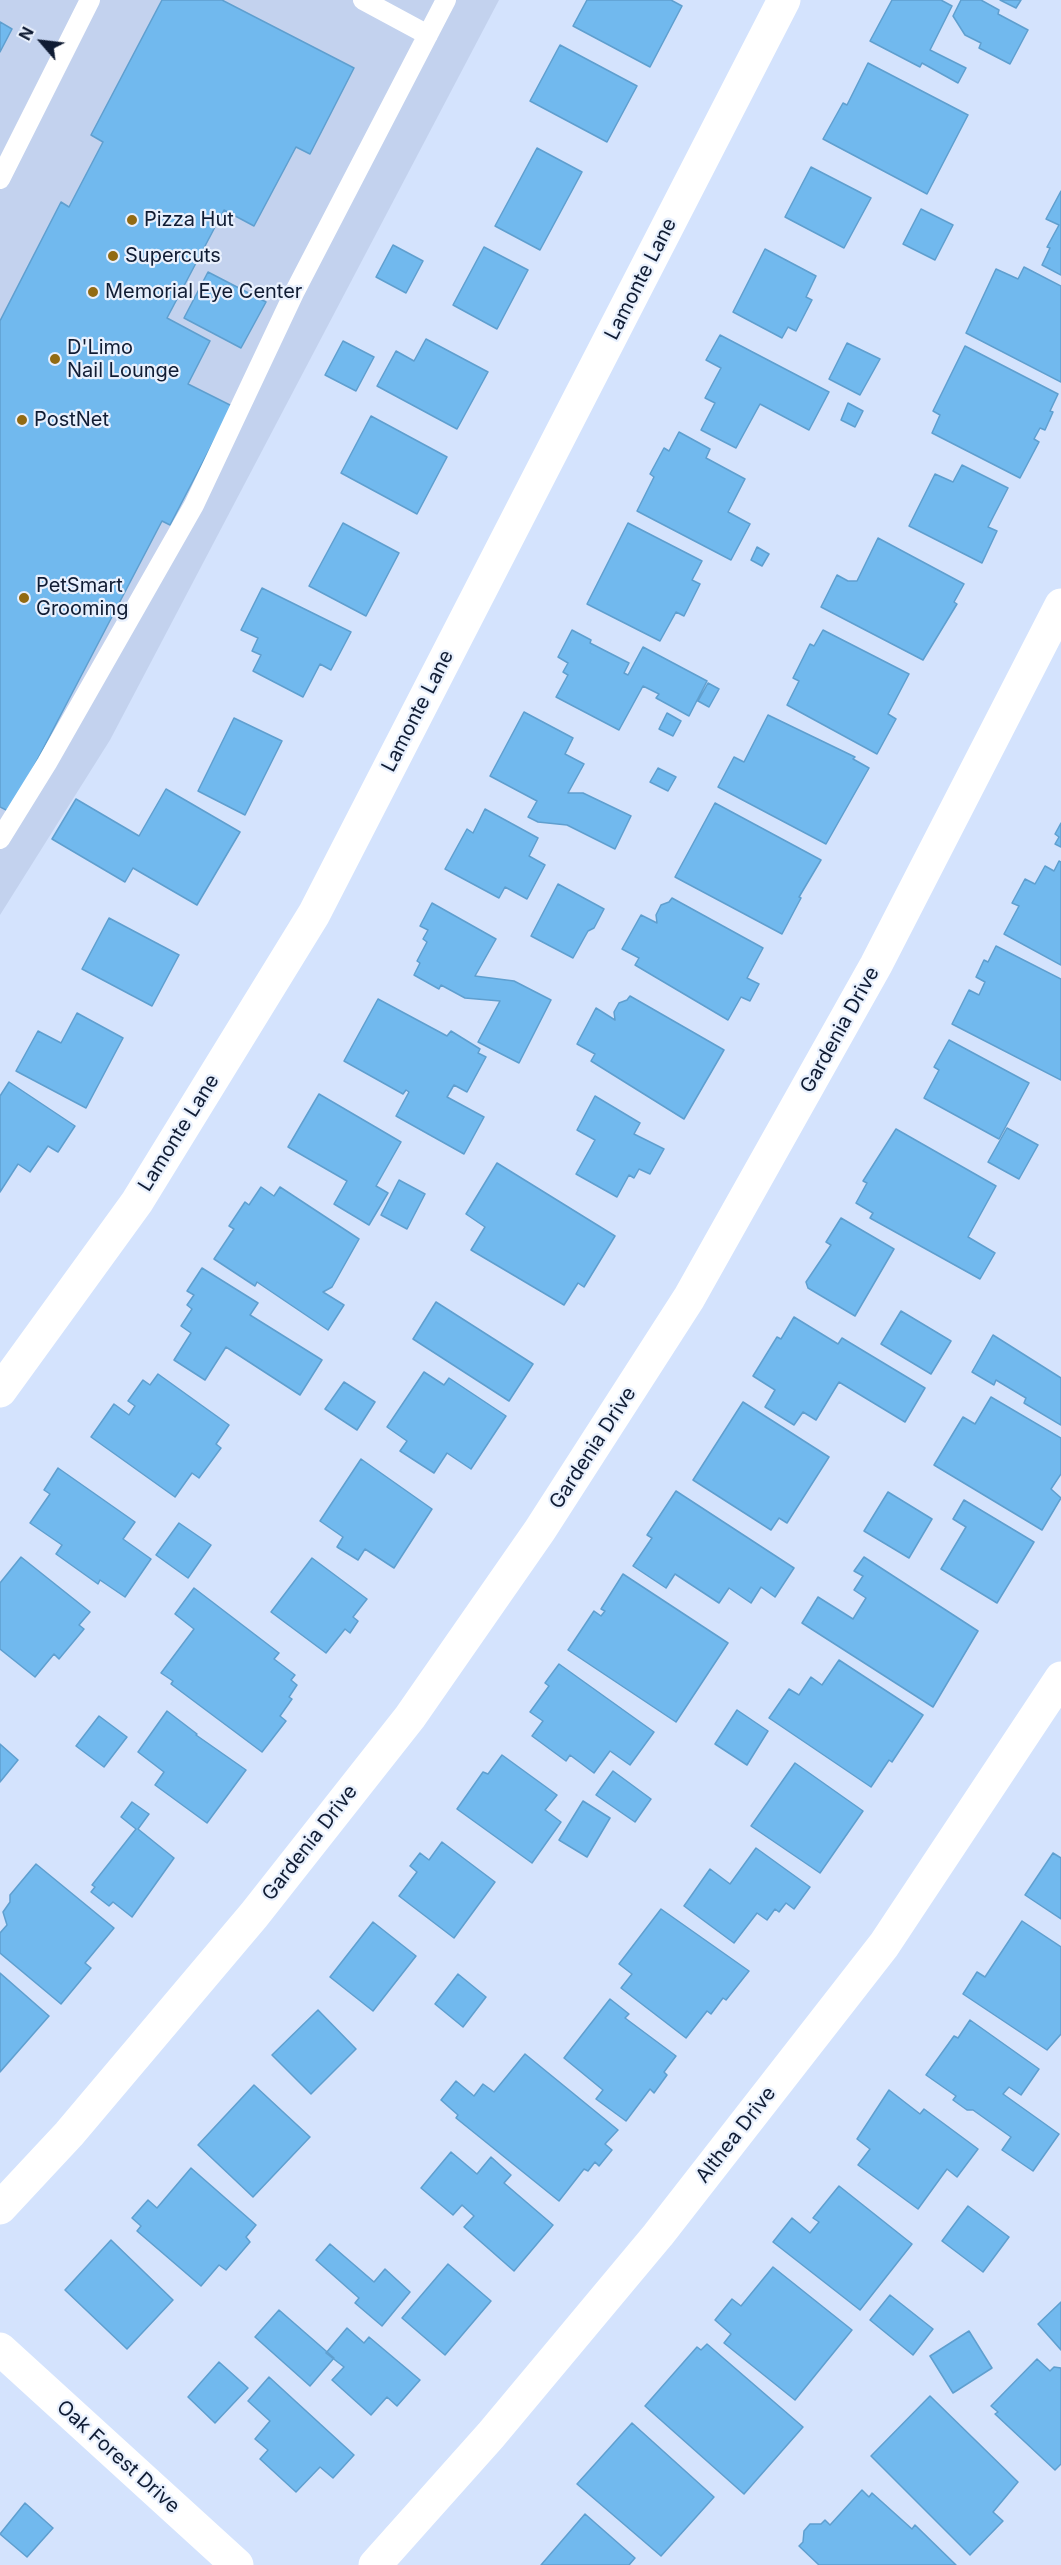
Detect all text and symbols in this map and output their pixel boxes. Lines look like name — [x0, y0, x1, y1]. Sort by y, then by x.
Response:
north arrow — [12, 12, 72, 72]
text: N — [14, 23, 38, 44]
place label: Pizza Hut — [144, 208, 234, 232]
marker: Pizza Hut — [125, 213, 139, 227]
street label: Lamonte Lane — [600, 214, 682, 344]
place label: Supercuts — [125, 244, 221, 268]
marker: Supercuts — [106, 249, 120, 263]
place label: Memorial Eye Center — [105, 280, 302, 304]
marker: Memorial Eye Center — [86, 285, 100, 299]
place label: D'Limo Nail Lounge — [67, 336, 179, 383]
marker: D'Limo Nail Lounge — [48, 352, 62, 366]
place label: PostNet — [34, 408, 109, 432]
marker: PostNet — [15, 413, 29, 427]
place label: PetSmart Grooming — [36, 574, 129, 621]
marker: PetSmart Grooming — [17, 591, 31, 605]
street label: Lamonte Lane — [377, 646, 459, 776]
street label: Gardenia Drive — [795, 963, 885, 1097]
street label: Lamonte Lane — [133, 1070, 225, 1196]
street label: Gardenia Drive — [545, 1383, 641, 1513]
street label: Gardenia Drive — [257, 1780, 363, 1906]
street label: Althea Drive — [691, 2082, 781, 2188]
street label: Oak Forest Drive — [52, 2395, 184, 2519]

